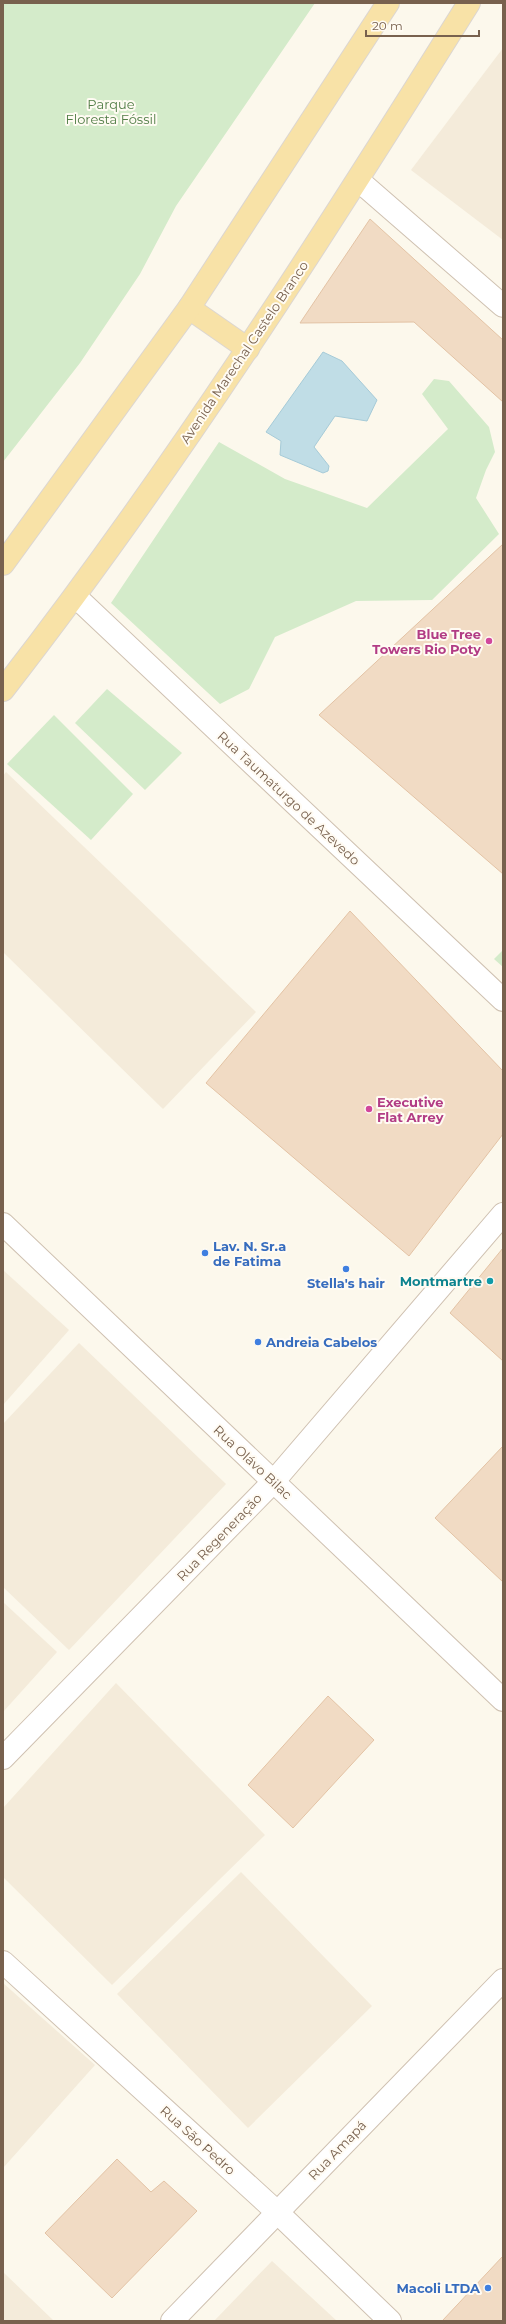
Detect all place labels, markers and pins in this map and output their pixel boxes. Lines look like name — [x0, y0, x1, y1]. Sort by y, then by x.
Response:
place label: Blue Tree Towers Rio Poty — [372, 626, 481, 657]
marker: Blue Tree Towers Rio Poty — [484, 636, 494, 646]
place label: Executive Flat Arrey — [377, 1094, 444, 1125]
marker: Executive Flat Arrey — [364, 1104, 374, 1114]
place label: Lav. N. Sr.a de Fatima — [213, 1238, 286, 1269]
marker: Lav. N. Sr.a de Fatima — [200, 1248, 210, 1258]
marker: Stella's hair — [341, 1264, 351, 1274]
place label: Montmartre — [400, 1273, 482, 1289]
place label: Stella's hair — [307, 1275, 385, 1291]
marker: Montmartre — [485, 1276, 495, 1286]
place label: Andreia Cabelos — [265, 1334, 377, 1350]
marker: Andreia Cabelos — [253, 1337, 263, 1347]
place label: Macoli LTDA — [396, 2280, 481, 2296]
marker: Macoli LTDA — [483, 2283, 493, 2293]

